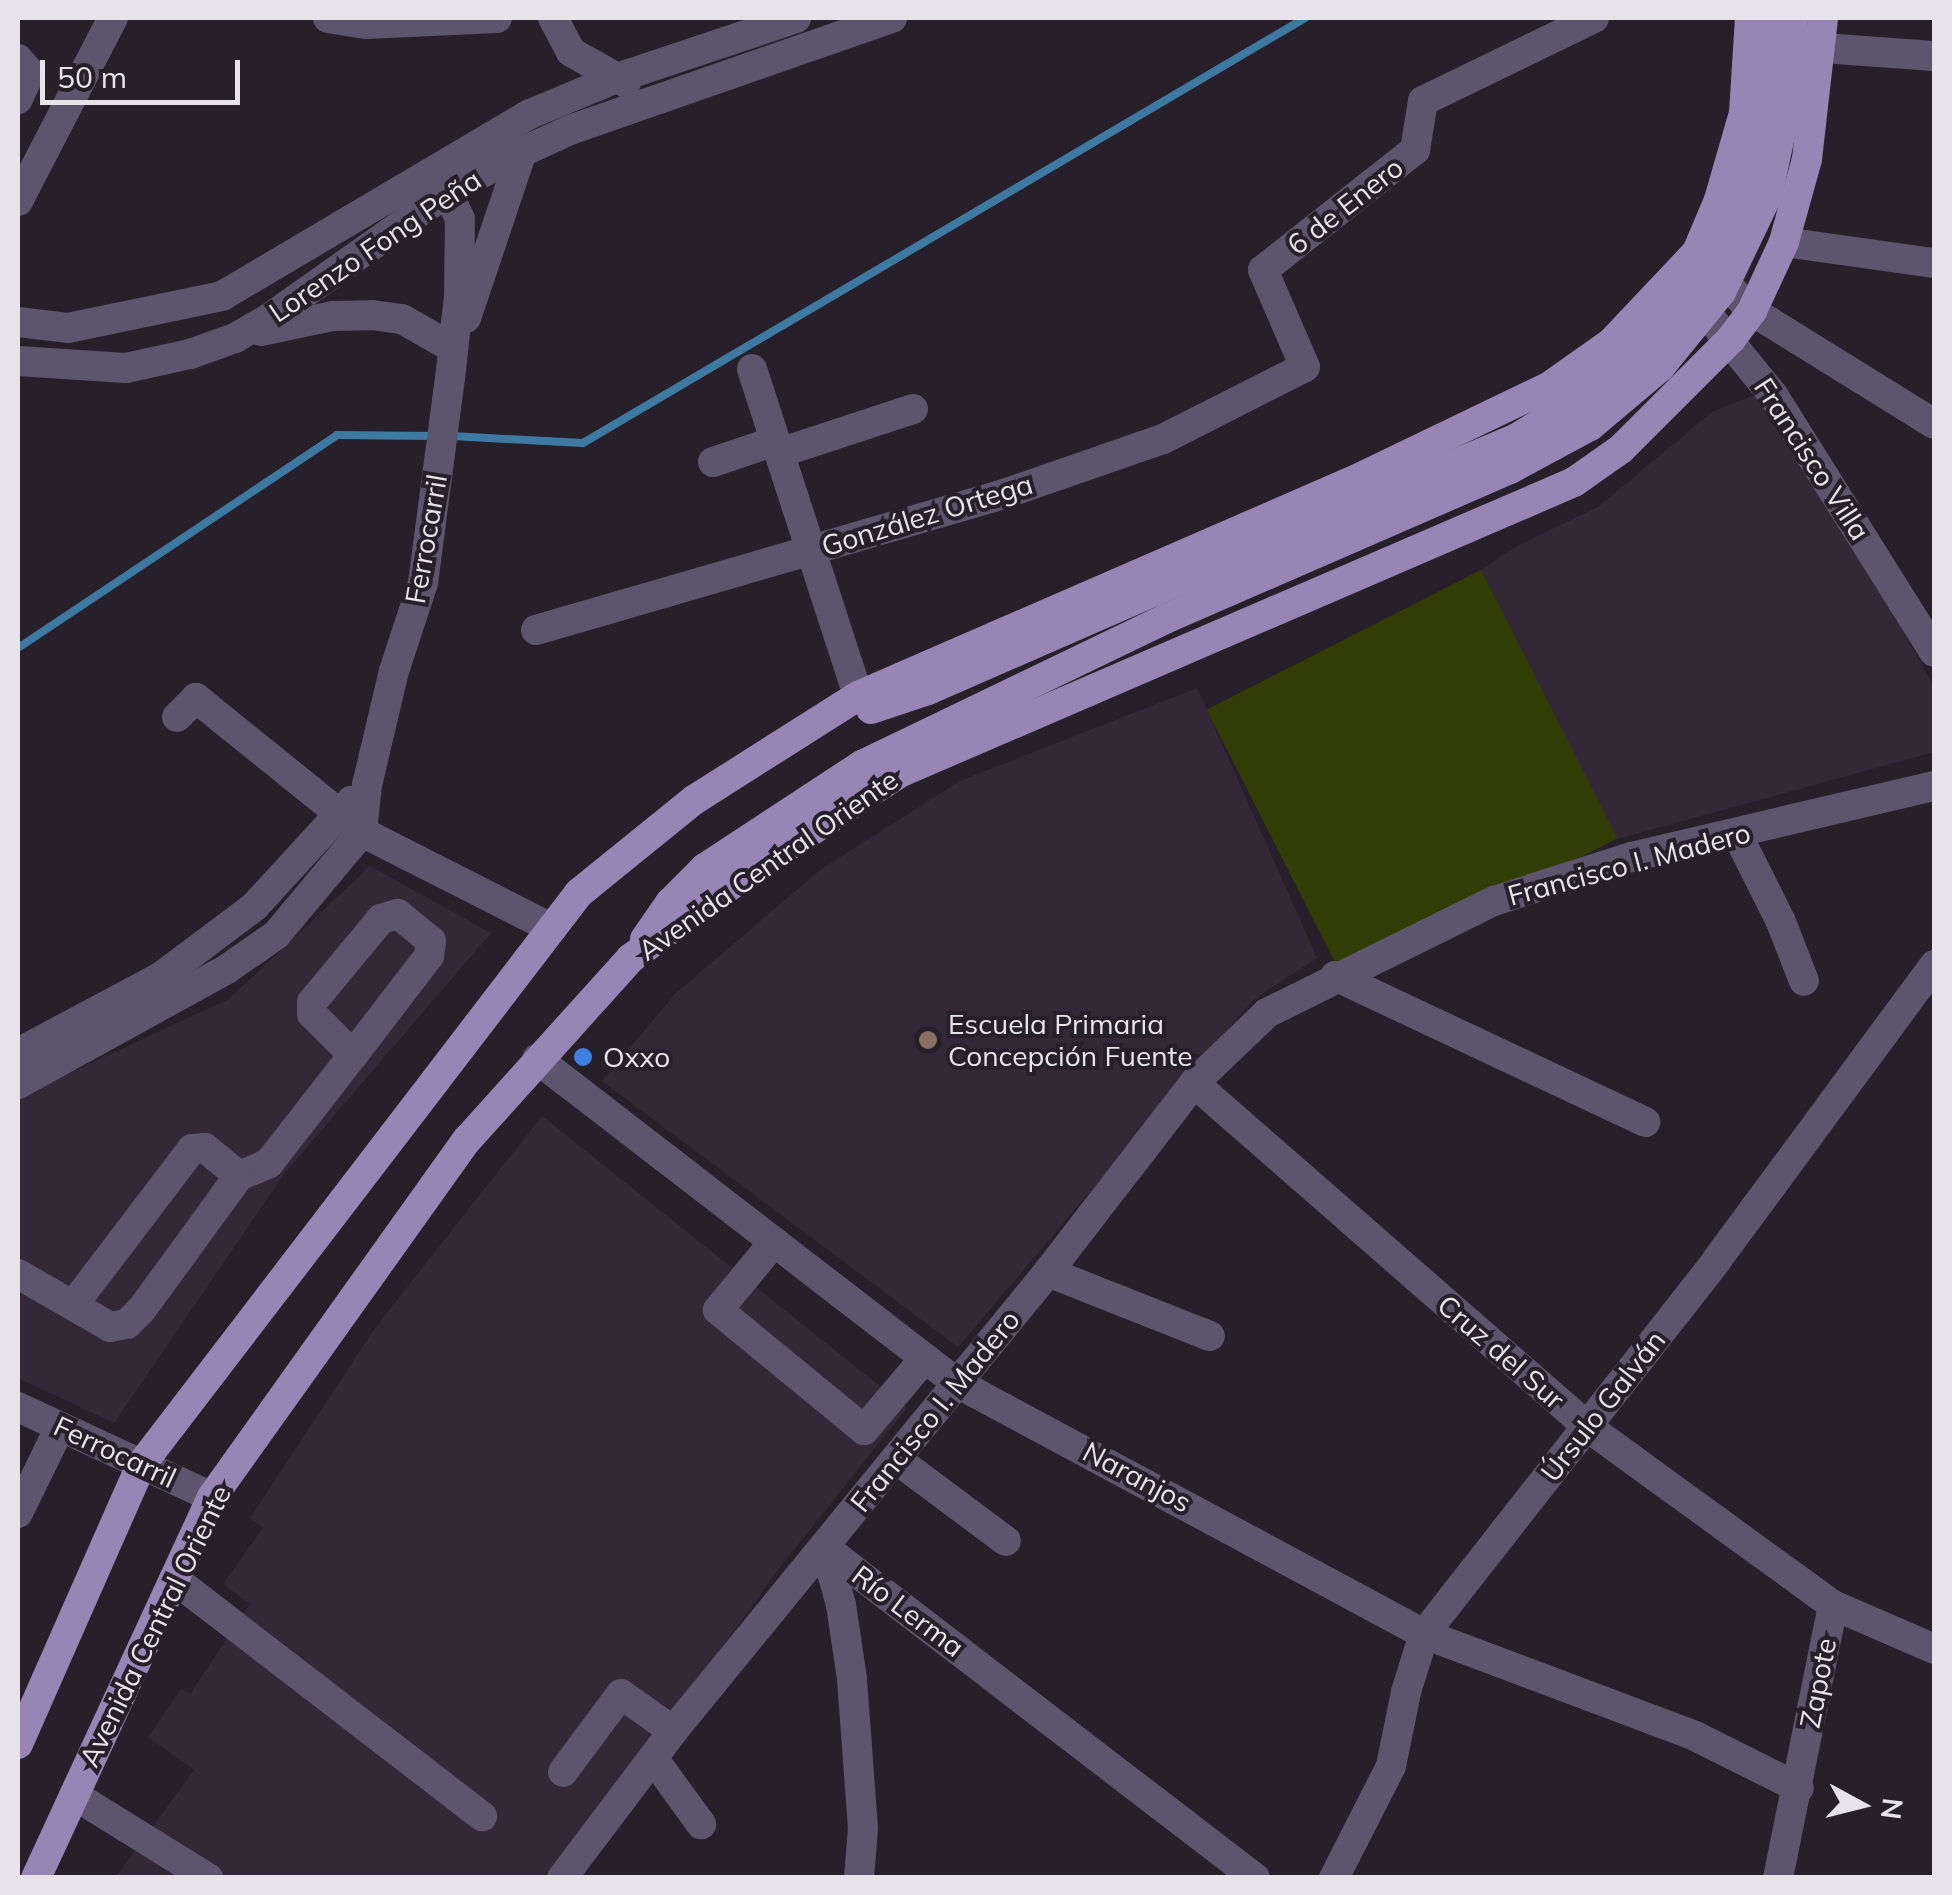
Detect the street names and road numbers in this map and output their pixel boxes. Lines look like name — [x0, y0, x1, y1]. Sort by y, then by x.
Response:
street label: 6 de Enero — [1280, 150, 1410, 262]
street label: Lorenzo Fong Peña — [263, 163, 487, 329]
street label: Francisco Villa — [1747, 372, 1877, 546]
street label: González Ortega — [817, 467, 1037, 563]
street label: Ferrocarril — [398, 472, 454, 606]
street label: Avenida Central Oriente — [632, 763, 904, 967]
street label: Francisco I. Madero — [1504, 815, 1754, 913]
street label: Cruz del Sur — [1431, 1288, 1571, 1416]
street label: Francisco I. Madero — [843, 1303, 1027, 1519]
street label: Úrsulo Galván — [1534, 1324, 1672, 1488]
street label: Ferrocarril — [49, 1409, 181, 1495]
street label: Naranjos — [1077, 1435, 1197, 1519]
street label: Avenida Central Oriente — [72, 1480, 238, 1772]
street label: Río Lerma — [845, 1558, 971, 1664]
street label: Zapote — [1793, 1635, 1843, 1731]

